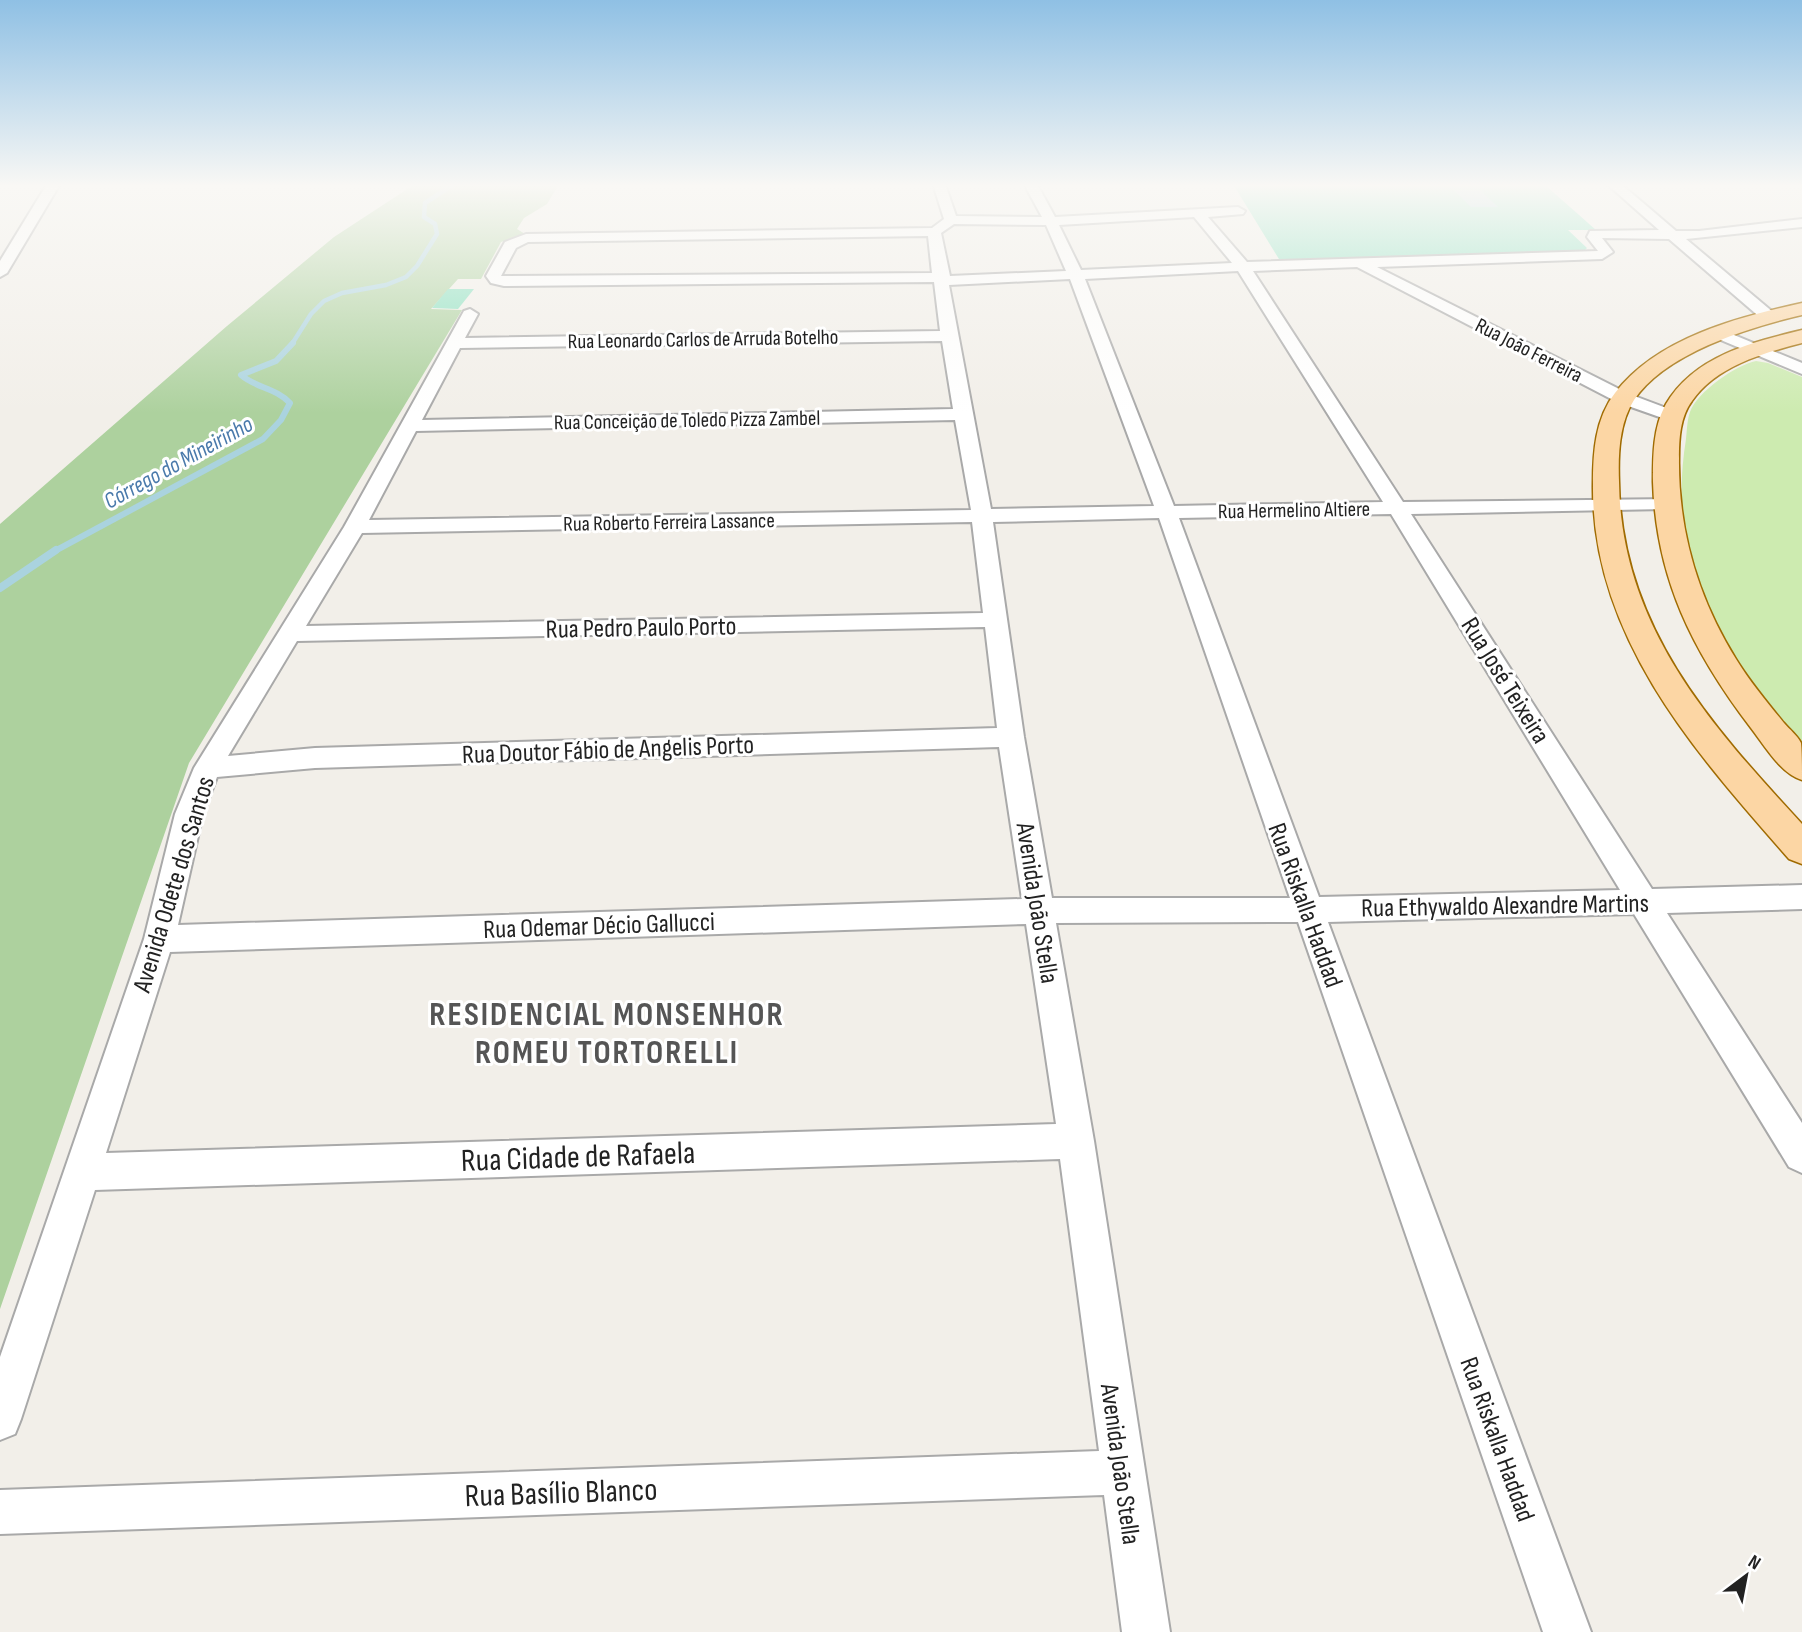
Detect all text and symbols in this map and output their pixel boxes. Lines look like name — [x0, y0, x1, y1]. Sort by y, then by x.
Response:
street label: Rua João Ferreira — [1471, 313, 1587, 388]
street label: Rua Leonardo Carlos de Arruda Botelho — [567, 325, 839, 354]
street label: Rua Conceição de Toledo Pizza Zambel — [554, 406, 820, 435]
water label: Córrego do Mineirinho — [99, 410, 258, 515]
street label: Rua Hermelino Altiere — [1218, 497, 1370, 524]
street label: Rua Roberto Ferreira Lassance — [563, 508, 775, 537]
street label: Rua Pedro Paulo Porto — [545, 611, 737, 646]
street label: Rua José Teixeira — [1454, 612, 1556, 750]
street label: Rua Doutor Fábio de Angelis Porto — [462, 730, 755, 771]
street label: Avenida Odete dos Santos — [127, 773, 222, 997]
street label: Rua Riskalla Haddad — [1260, 819, 1349, 992]
street label: Avenida João Stella — [1008, 820, 1065, 986]
street label: Rua Ethywaldo Alexandre Martins — [1361, 888, 1649, 925]
street label: Rua Odemar Décio Gallucci — [483, 907, 715, 946]
district label: RESIDENCIAL MONSENHOR ROMEU TORTORELLI — [429, 995, 785, 1073]
street label: Rua Cidade de Rafaela — [460, 1134, 696, 1181]
street label: Rua Riskalla Haddad — [1452, 1353, 1541, 1526]
street label: Avenida João Stella — [1093, 1381, 1146, 1547]
street label: Rua Basílio Blanco — [464, 1471, 658, 1516]
north arrow — [1711, 1541, 1781, 1611]
text: N — [1744, 1550, 1765, 1575]

